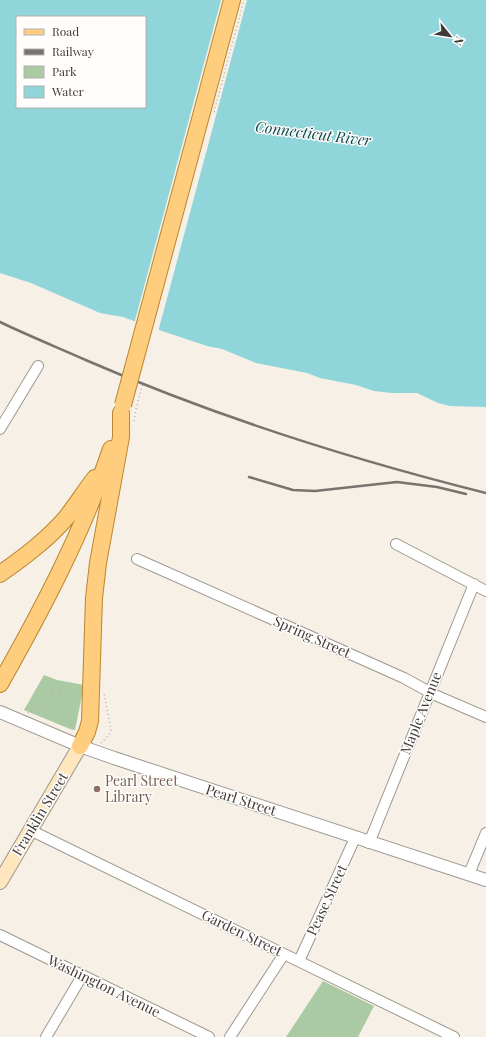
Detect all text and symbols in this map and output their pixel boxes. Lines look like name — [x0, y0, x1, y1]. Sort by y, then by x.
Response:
legend — [16, 16, 146, 108]
north arrow — [430, 16, 470, 56]
text: Road — [52, 23, 79, 39]
text: N — [451, 34, 468, 48]
text: Railway — [52, 43, 94, 59]
text: Park — [52, 63, 77, 79]
text: Water — [51, 83, 85, 99]
water label: Connecticut River — [254, 116, 373, 150]
street label: Spring Street — [271, 611, 355, 662]
street label: Maple Avenue — [395, 669, 446, 757]
street label: Franklin Street — [7, 768, 73, 859]
place label: Pearl Street Library — [105, 771, 179, 806]
street label: Pearl Street — [203, 779, 280, 820]
marker: Pearl Street Library — [92, 784, 102, 794]
street label: Pease Street — [302, 860, 352, 938]
street label: Garden Street — [199, 905, 287, 961]
street label: Washington Avenue — [44, 950, 164, 1021]

